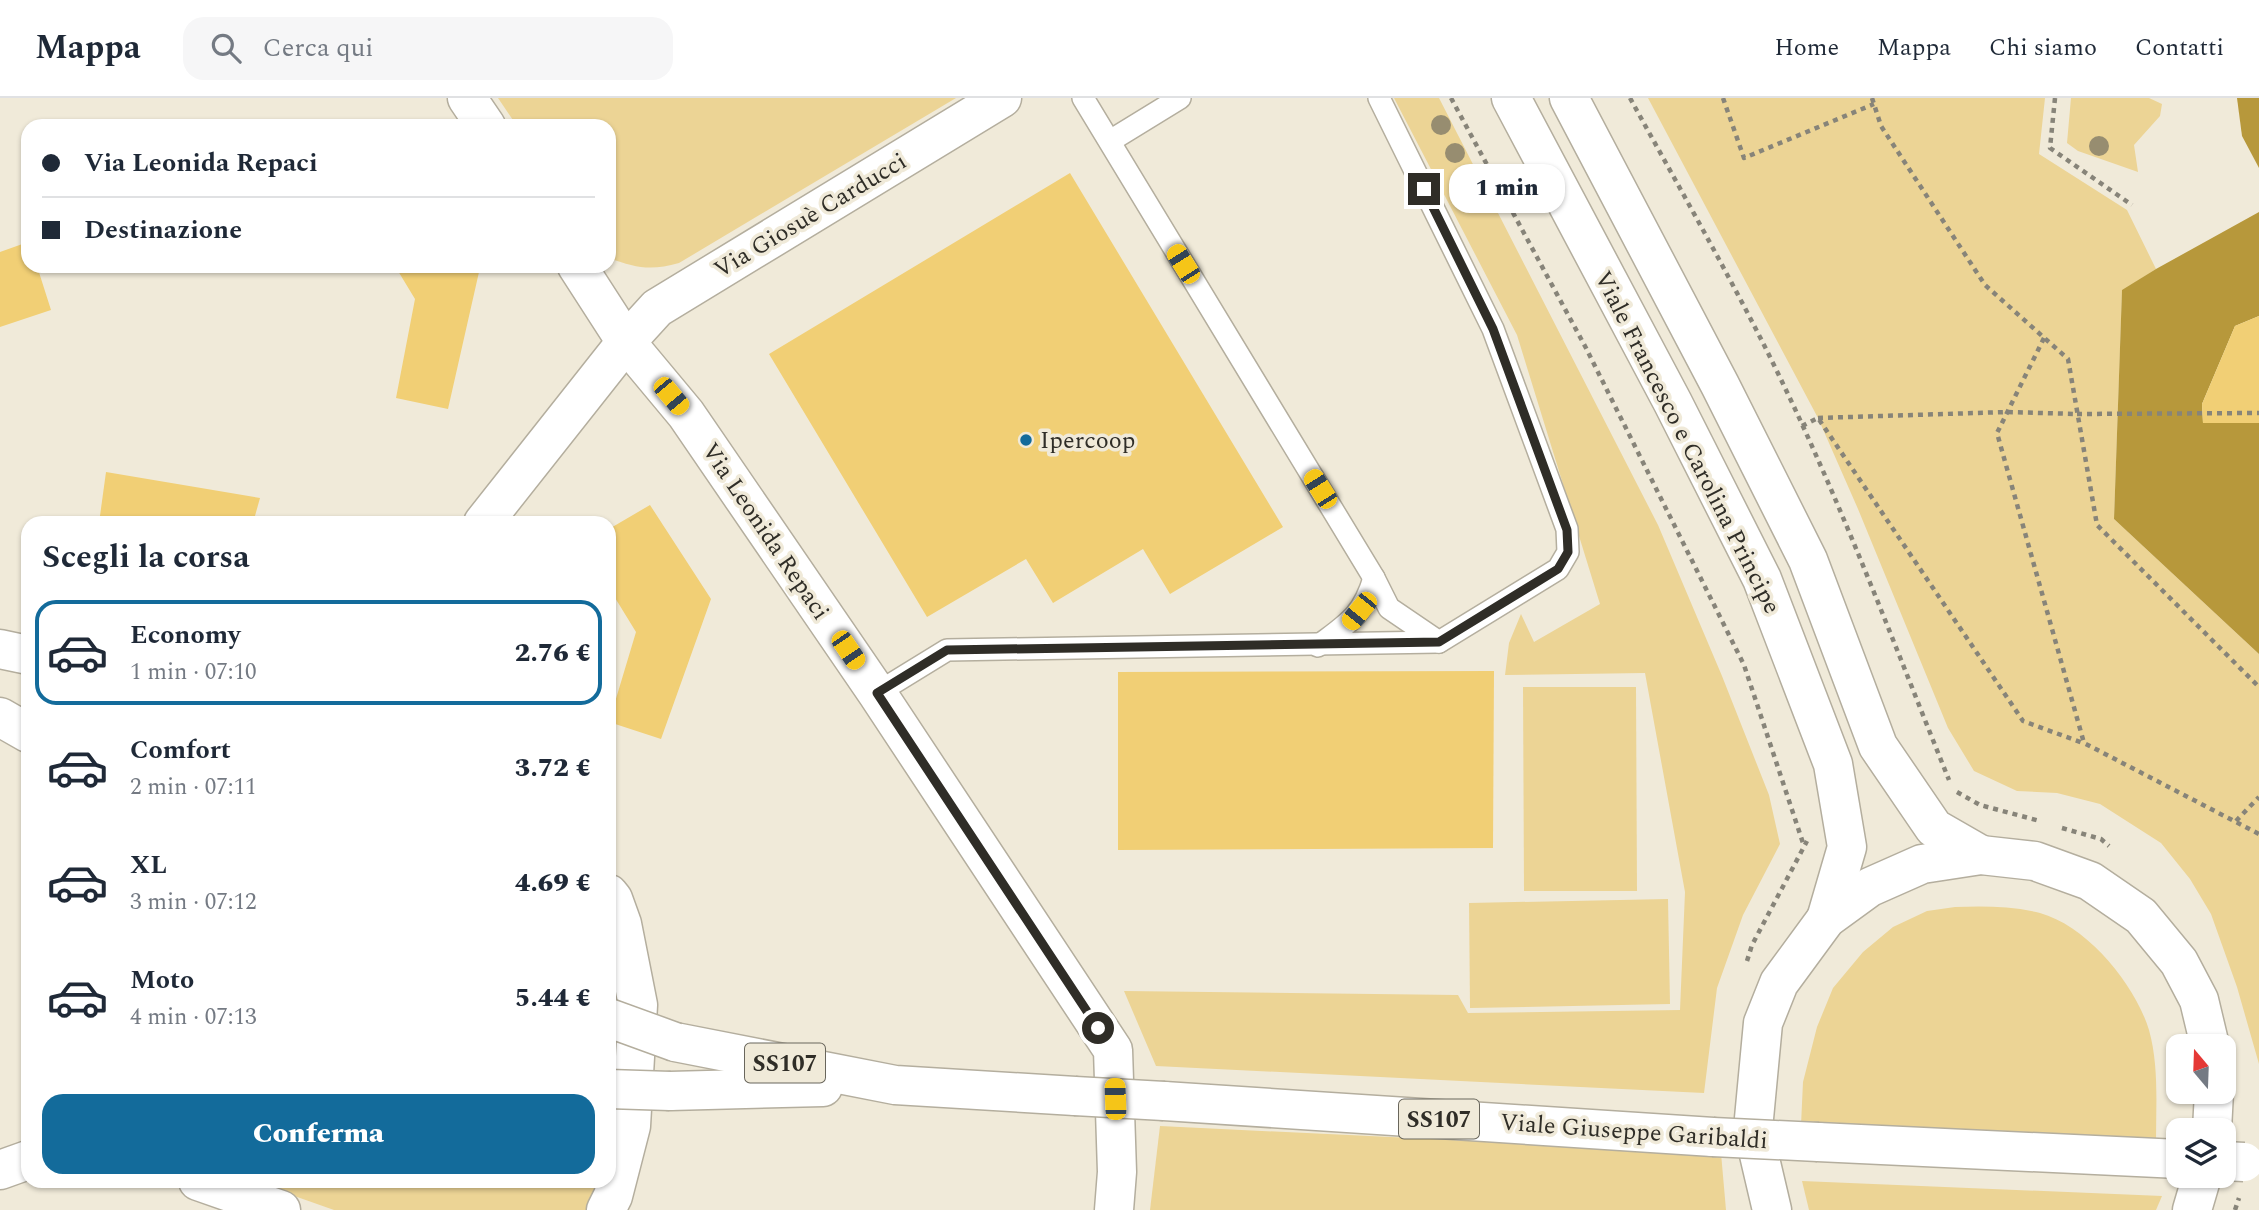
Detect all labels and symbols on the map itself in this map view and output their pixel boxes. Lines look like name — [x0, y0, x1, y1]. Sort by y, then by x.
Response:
street label: Via Giosuè Carducci — [707, 144, 914, 288]
callout: 1 min — [1448, 164, 1564, 214]
route end — [1408, 173, 1440, 205]
car — [1163, 241, 1204, 287]
street label: Viale Francesco e Carolina Principe — [1585, 265, 1790, 620]
car — [650, 373, 693, 419]
place label: Ipercoop — [1040, 423, 1135, 459]
marker: Ipercoop — [1018, 432, 1034, 448]
street label: Via Leonida Repaci — [692, 436, 838, 628]
car — [1300, 466, 1341, 512]
car — [1338, 588, 1381, 634]
car — [828, 627, 869, 673]
route start — [1082, 1012, 1114, 1044]
north arrow — [2166, 1034, 2236, 1104]
road number: SS107 — [745, 1044, 825, 1082]
car — [1104, 1078, 1127, 1120]
road number: SS107 — [1399, 1100, 1479, 1138]
street label: Viale Giuseppe Garibaldi — [1499, 1105, 1769, 1159]

